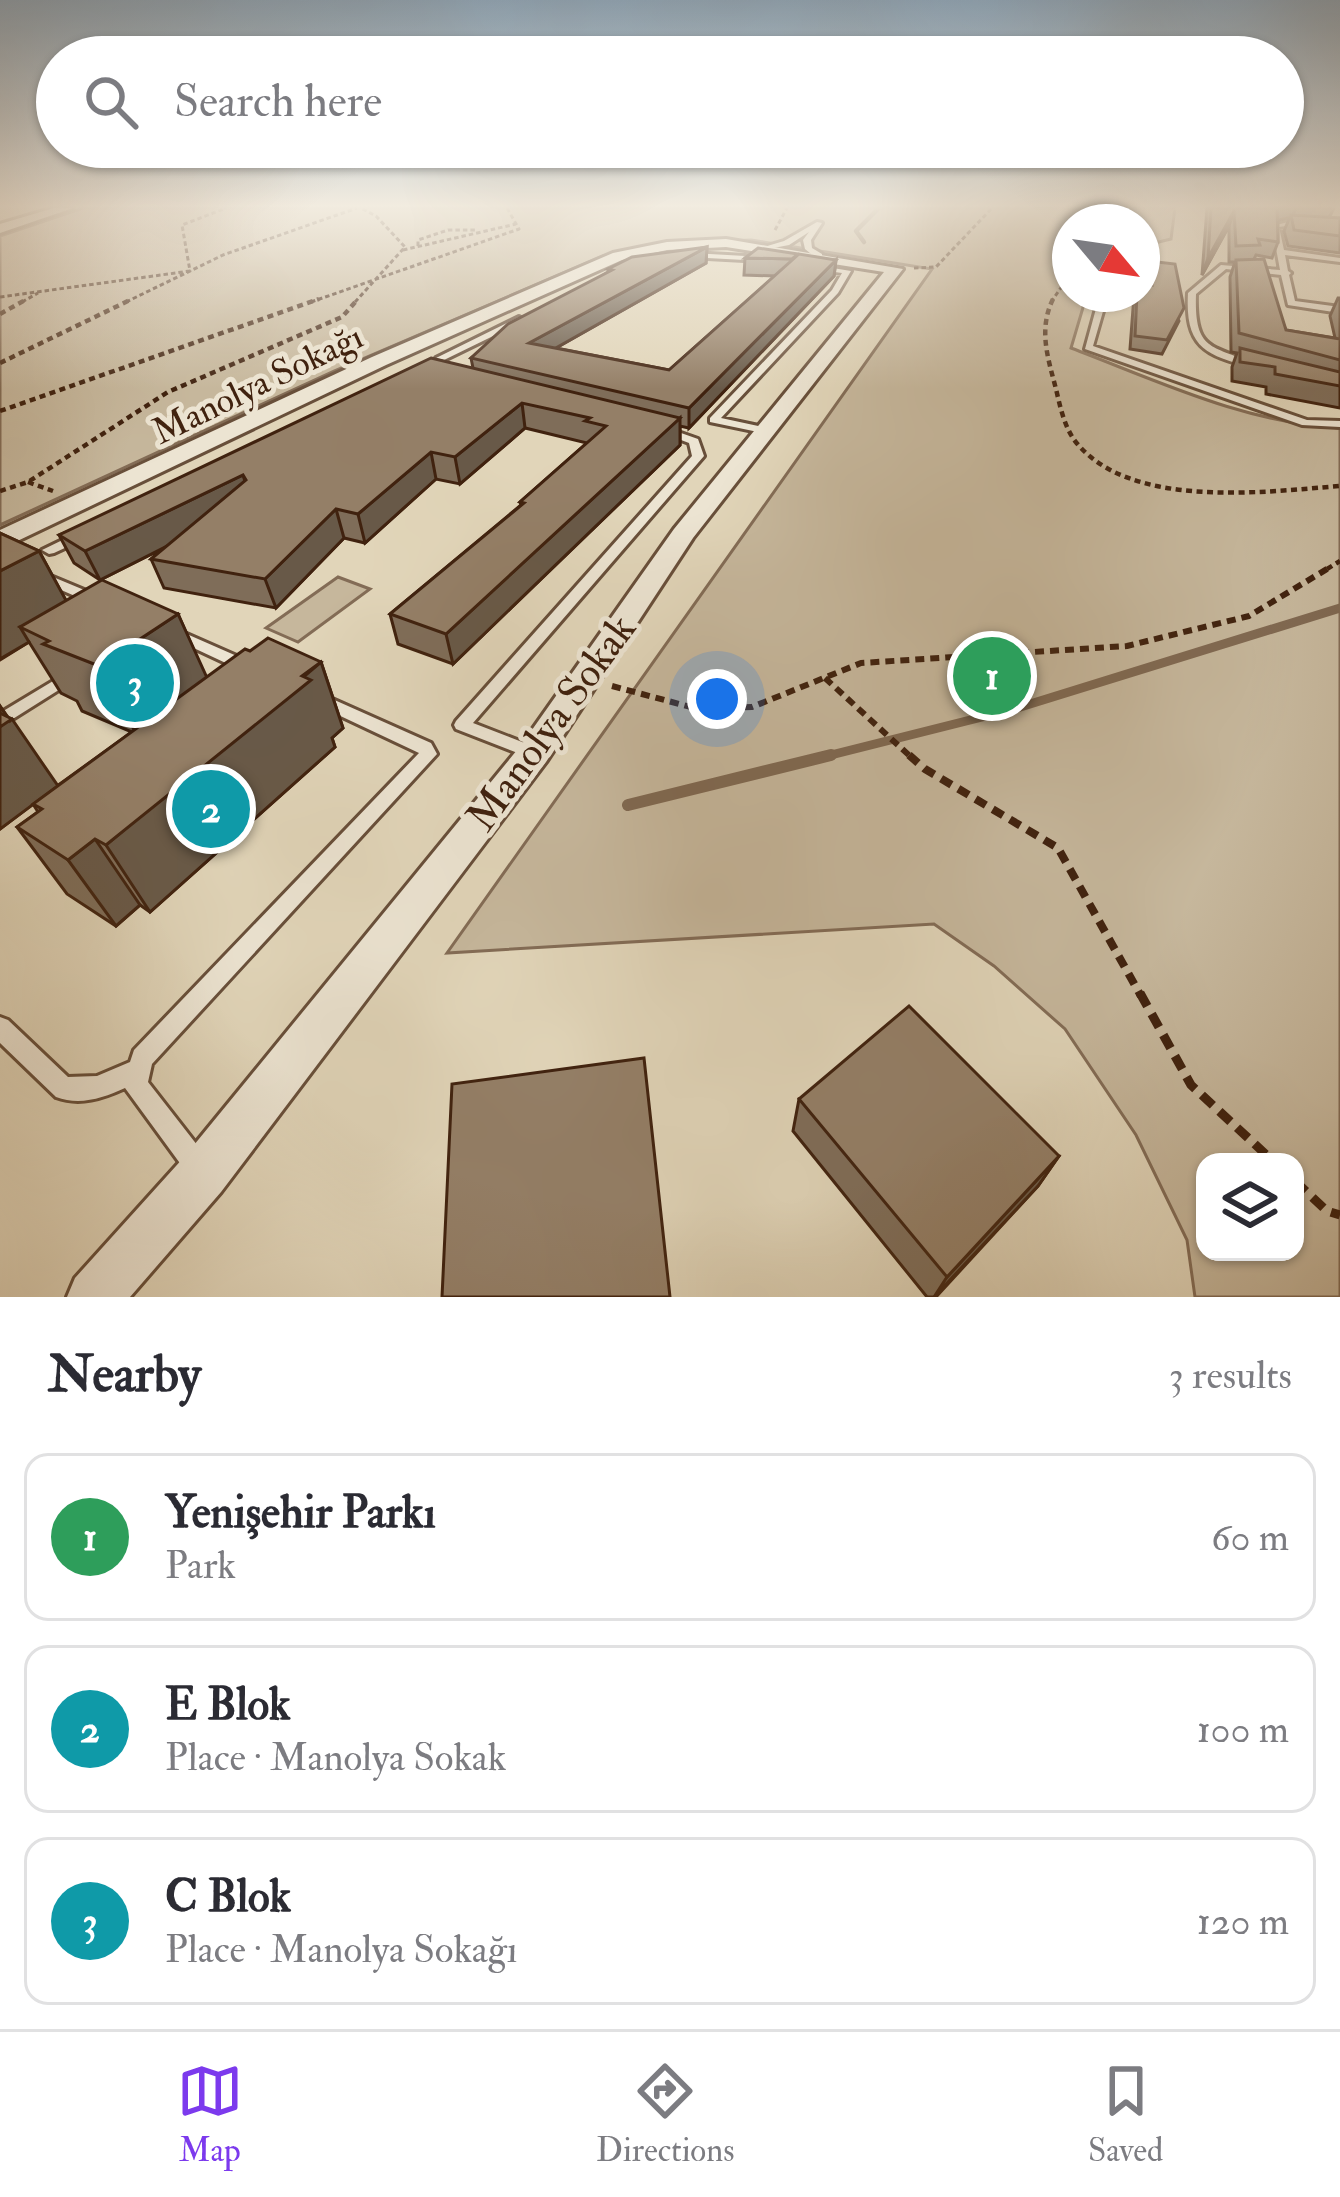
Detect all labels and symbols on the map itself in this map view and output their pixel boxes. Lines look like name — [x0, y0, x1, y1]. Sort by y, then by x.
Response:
north arrow — [1052, 204, 1160, 312]
street label: Manolya Sokağı — [145, 314, 370, 455]
street label: Manolya Sokak — [456, 605, 648, 842]
pin: 1 — [953, 631, 1031, 721]
pin: 3 — [96, 638, 174, 728]
your location — [687, 669, 747, 729]
pin: 2 — [172, 764, 250, 854]

